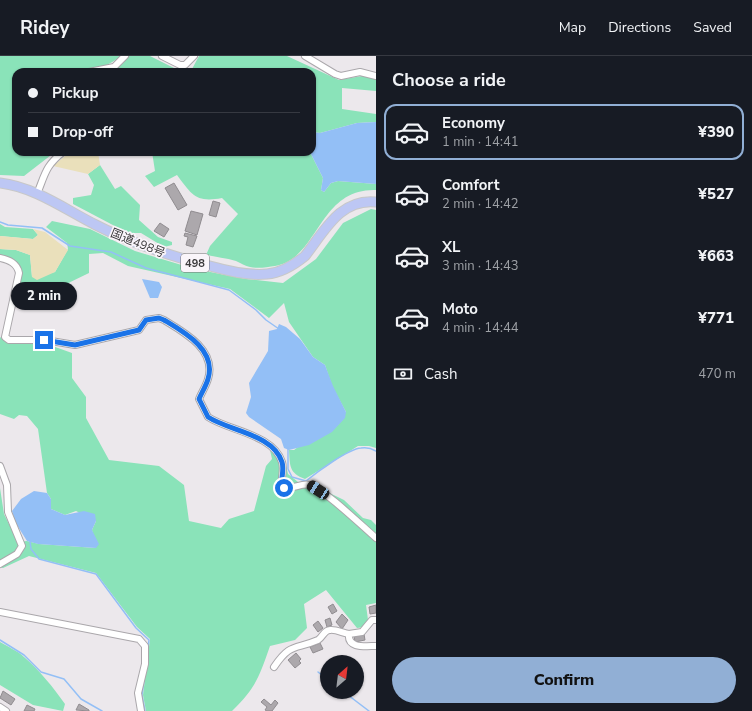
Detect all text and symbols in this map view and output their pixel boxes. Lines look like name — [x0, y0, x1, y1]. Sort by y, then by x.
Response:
text: Ridey — [20, 15, 69, 41]
text: Map — [559, 18, 586, 37]
text: Directions — [608, 18, 671, 37]
text: Saved — [693, 18, 732, 37]
text: Choose a ride — [392, 68, 506, 92]
text: Pickup — [52, 83, 98, 103]
text: Economy — [442, 113, 505, 133]
icon: car — [394, 114, 430, 150]
text: Drop-off — [52, 122, 113, 142]
text: ¥390 — [698, 122, 734, 142]
text: 1 min · 14:41 — [442, 133, 518, 151]
text: Comfort — [442, 175, 499, 195]
icon: car — [394, 176, 430, 212]
text: ¥527 — [698, 184, 734, 204]
text: 2 min · 14:42 — [442, 195, 518, 213]
street label: 国道498号 — [108, 225, 168, 261]
text: XL — [442, 237, 461, 257]
icon: car — [394, 238, 430, 274]
text: ¥663 — [698, 246, 734, 266]
road number: 498 — [181, 254, 209, 272]
text: 3 min · 14:43 — [442, 257, 518, 275]
callout: 2 min — [11, 282, 77, 310]
text: 2 min — [27, 287, 61, 305]
text: Moto — [442, 299, 478, 319]
icon: car — [394, 300, 430, 336]
text: ¥771 — [698, 308, 734, 328]
text: 4 min · 14:44 — [442, 319, 518, 337]
route end — [35, 331, 53, 349]
icon: cash — [392, 363, 414, 385]
text: Cash — [424, 364, 458, 384]
text: 470 m — [698, 365, 736, 383]
car — [305, 478, 331, 502]
route start — [275, 479, 293, 497]
north arrow — [320, 655, 364, 699]
map controls — [320, 655, 364, 699]
button: Confirm — [392, 657, 736, 703]

